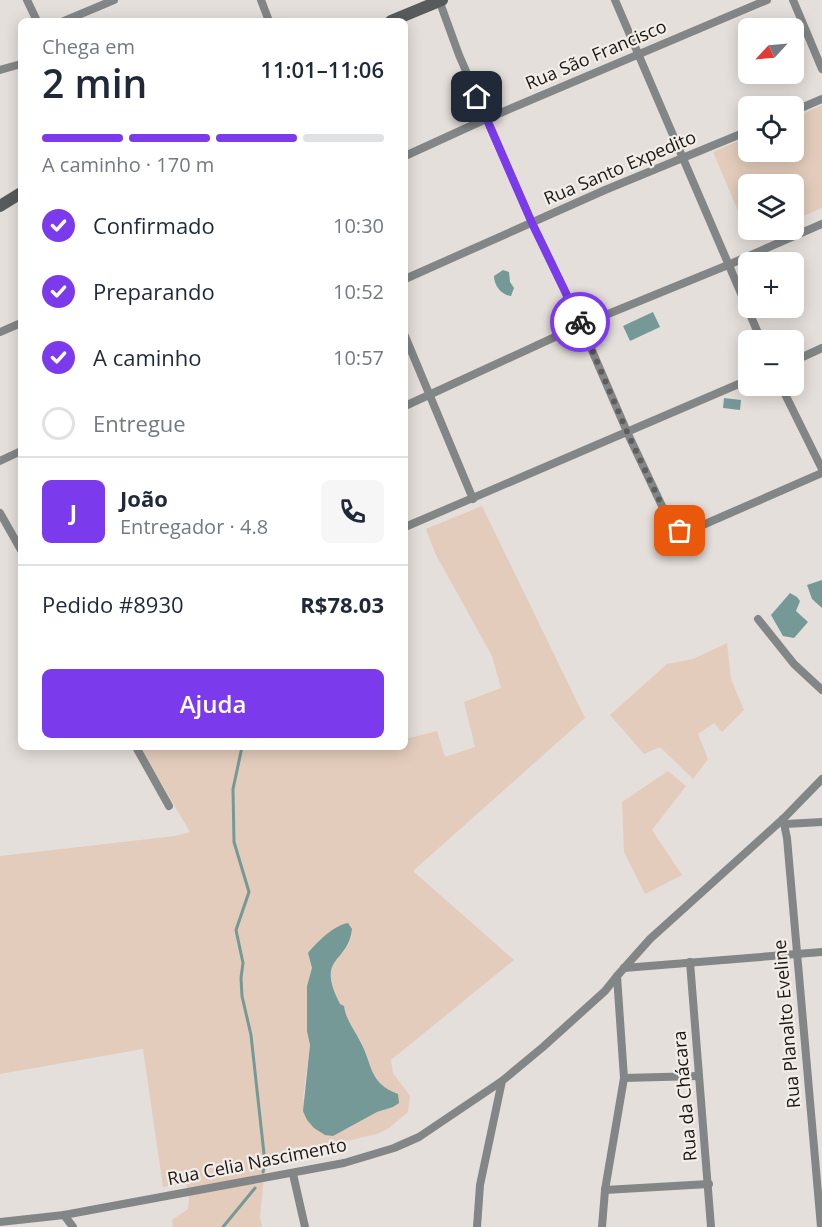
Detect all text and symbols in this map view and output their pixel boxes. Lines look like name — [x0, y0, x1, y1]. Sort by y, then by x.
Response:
street label: Rua São Francisco — [521, 14, 670, 95]
north arrow — [738, 18, 804, 84]
map controls — [738, 18, 804, 396]
text: Chega em — [42, 33, 135, 60]
text: 11:01–11:06 — [260, 54, 384, 84]
text: 2 min — [42, 56, 147, 109]
pin — [451, 71, 502, 122]
icon: home — [460, 80, 493, 113]
button: locate — [738, 96, 804, 162]
street label: Rua Santo Expedito — [540, 124, 699, 210]
text: A caminho · 170 m — [42, 151, 214, 178]
button: layers — [738, 174, 804, 240]
icon: check — [42, 209, 75, 242]
text: Confirmado — [93, 210, 215, 240]
text: 10:30 — [333, 212, 384, 239]
button: + — [738, 252, 804, 318]
icon: check — [42, 275, 75, 308]
text: Preparando — [93, 276, 215, 306]
text: 10:52 — [333, 278, 384, 305]
courier — [550, 292, 610, 352]
icon: bike — [564, 306, 597, 339]
button: − — [738, 330, 804, 396]
icon: check — [42, 341, 75, 374]
text: A caminho — [93, 342, 202, 372]
text: 10:57 — [333, 344, 384, 371]
text: Entregue — [93, 408, 186, 438]
button: phone — [321, 480, 384, 543]
text: João — [120, 483, 168, 513]
text: J — [70, 496, 77, 526]
pin — [654, 505, 705, 556]
text: Entregador · 4.8 — [120, 513, 268, 540]
icon: bag — [663, 514, 696, 547]
text: Pedido #8930 — [42, 589, 184, 619]
text: R$78.03 — [300, 589, 384, 619]
button: Ajuda — [42, 669, 384, 738]
street label: Rua Planalto Eveline — [767, 939, 805, 1109]
street label: Rua da Chácara — [666, 1030, 702, 1162]
street label: Rua Celia Nascimento — [165, 1132, 349, 1190]

